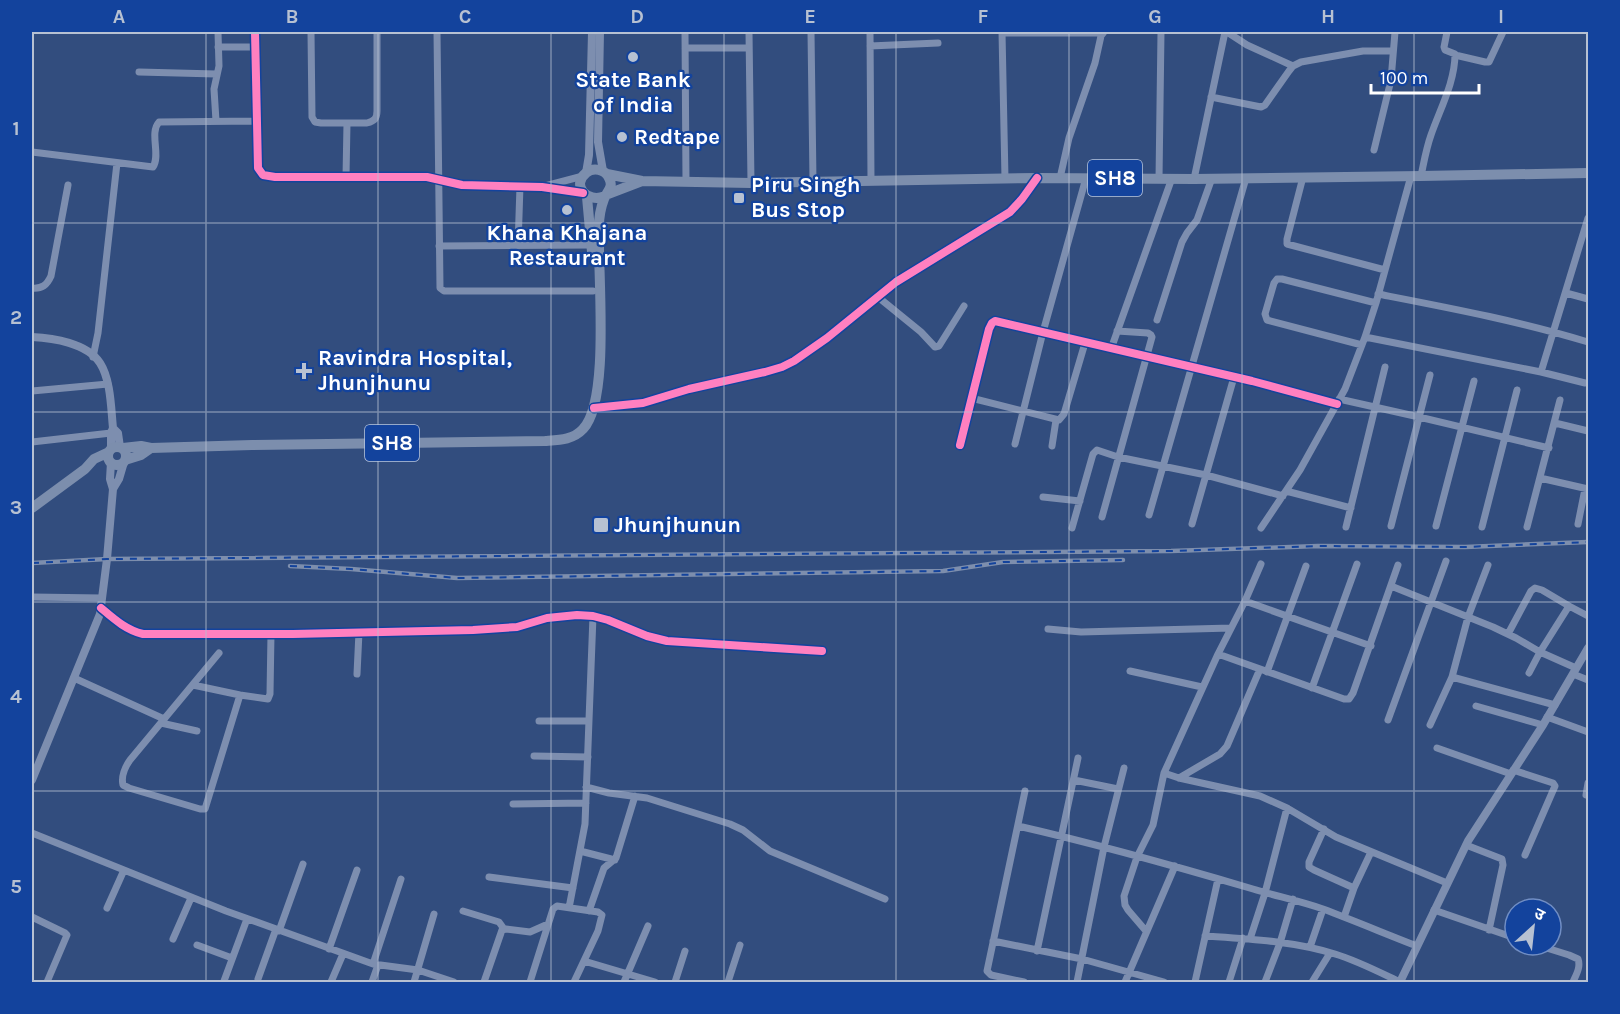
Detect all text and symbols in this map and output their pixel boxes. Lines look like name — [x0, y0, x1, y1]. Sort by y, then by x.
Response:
text: A — [113, 5, 126, 28]
text: B — [286, 5, 298, 28]
text: C — [459, 5, 471, 28]
text: D — [630, 5, 644, 28]
text: E — [804, 5, 816, 28]
text: F — [978, 5, 989, 28]
text: G — [1148, 5, 1162, 28]
text: H — [1321, 5, 1335, 28]
text: I — [1498, 5, 1504, 28]
marker: State Bank of India — [626, 50, 640, 64]
scale bar — [1371, 57, 1479, 95]
place label: State Bank of India — [575, 67, 691, 118]
text: 100 m — [1380, 67, 1428, 89]
text: 1 — [12, 117, 20, 140]
place label: Redtape — [634, 124, 720, 150]
marker: Redtape — [615, 130, 629, 144]
road number: SH8 — [1088, 160, 1142, 196]
place label: Piru Singh Bus Stop — [751, 172, 860, 223]
marker: Piru Singh Bus Stop — [732, 191, 746, 205]
marker: Khana Khajana Restaurant — [560, 203, 574, 217]
place label: Khana Khajana Restaurant — [487, 220, 647, 271]
text: 2 — [10, 306, 22, 329]
place label: Ravindra Hospital, Jhunjhunu — [318, 345, 512, 396]
marker: Ravindra Hospital, Jhunjhunu — [295, 362, 313, 380]
road number: SH8 — [365, 425, 419, 461]
text: 3 — [10, 496, 22, 519]
place label: Jhunjhunun — [614, 512, 741, 538]
marker: Jhunjhunun — [592, 516, 610, 534]
text: 4 — [10, 685, 22, 708]
text: 5 — [10, 875, 22, 898]
north arrow — [1503, 897, 1563, 957]
text: उ — [1531, 903, 1549, 925]

